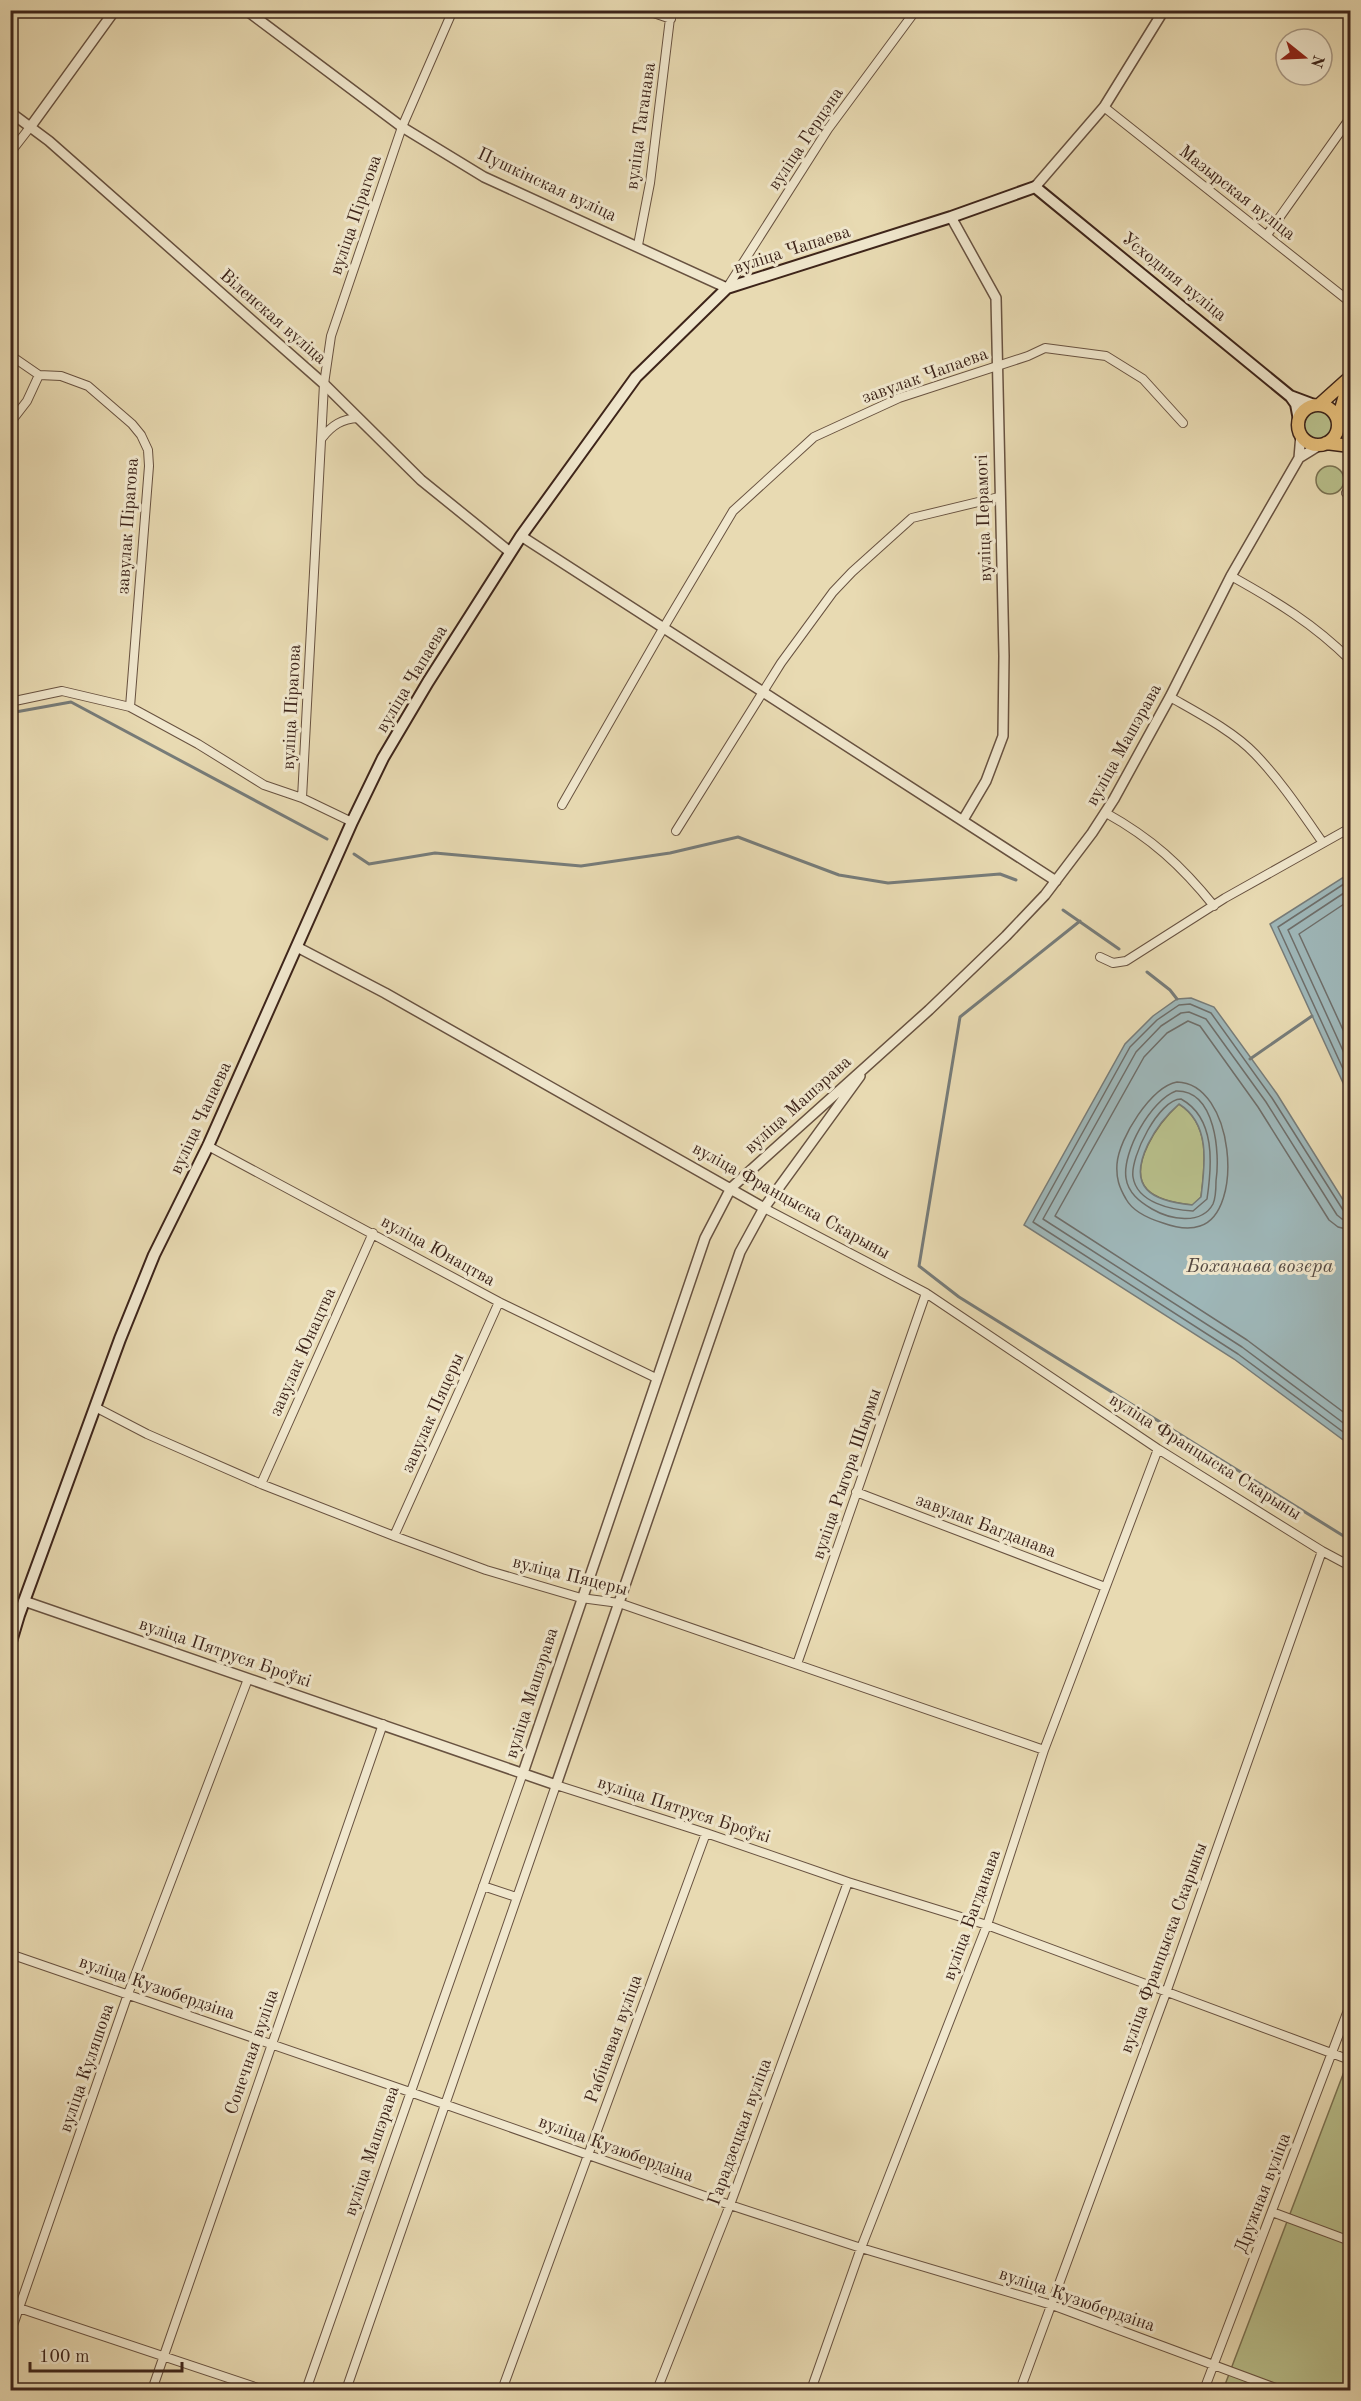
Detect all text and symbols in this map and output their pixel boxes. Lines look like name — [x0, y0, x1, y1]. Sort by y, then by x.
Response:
north arrow — [1274, 27, 1334, 87]
text: N — [1307, 53, 1326, 70]
street label: вуліца Таганава — [623, 61, 659, 191]
street label: вуліца Герцэна — [765, 84, 847, 194]
street label: Мазырская вуліца — [1175, 142, 1299, 244]
street label: Пушкінская вуліца — [475, 145, 619, 225]
street label: вуліца Пірагова — [327, 153, 385, 277]
street label: вуліца Чапаева — [731, 223, 853, 277]
street label: Усходняя вуліца — [1118, 229, 1230, 325]
street label: Віленская вуліца — [216, 266, 330, 368]
street label: завулак Чапаева — [860, 345, 990, 407]
street label: вуліца Перамогі — [973, 454, 995, 582]
street label: завулак Пірагова — [114, 457, 142, 595]
street label: вуліца Чапаева — [373, 622, 451, 736]
street label: вуліца Пірагова — [280, 644, 304, 770]
street label: вуліца Машэрава — [1083, 681, 1165, 809]
street label: вуліца Машэрава — [741, 1053, 855, 1157]
street label: вуліца Чапаева — [167, 1059, 235, 1177]
street label: вуліца Францыска Скарыны — [689, 1139, 893, 1263]
street label: вуліца Юнацтва — [378, 1212, 498, 1290]
water label: Боханава возера — [1186, 1257, 1334, 1277]
street label: завулак Юнацтва — [267, 1285, 339, 1419]
street label: завулак Пяцеры — [399, 1350, 467, 1475]
street label: вуліца Рыгора Шырмы — [809, 1386, 885, 1562]
street label: вуліца Францыска Скарыны — [1106, 1390, 1304, 1524]
street label: завулак Багданава — [913, 1491, 1059, 1561]
street label: вуліца Пяцеры — [511, 1553, 629, 1599]
street label: вуліца Пятруся Броўкі — [137, 1615, 314, 1691]
street label: вуліца Машэрава — [502, 1625, 562, 1761]
street label: вуліца Пятруся Броўкі — [595, 1774, 773, 1847]
street label: вуліца Францыска Скарыны — [1117, 1840, 1211, 2056]
street label: вуліца Багданава — [940, 1847, 1004, 1983]
street label: вуліца Кузюбердзіна — [77, 1953, 237, 2023]
street label: Рабінавая вуліца — [582, 1972, 646, 2106]
street label: Сонечная вуліца — [222, 1987, 282, 2117]
street label: вуліца Куляшова — [56, 2001, 118, 2135]
street label: Гарадзецкая вуліца — [705, 2056, 775, 2208]
street label: вуліца Машэрава — [341, 2083, 403, 2218]
street label: вуліца Кузюбердзіна — [536, 2113, 696, 2185]
street label: Дружная вуліца — [1232, 2130, 1294, 2256]
street label: вуліца Кузюбердзіна — [997, 2265, 1157, 2335]
scale bar — [30, 2335, 182, 2373]
text: 100 m — [39, 2348, 90, 2366]

